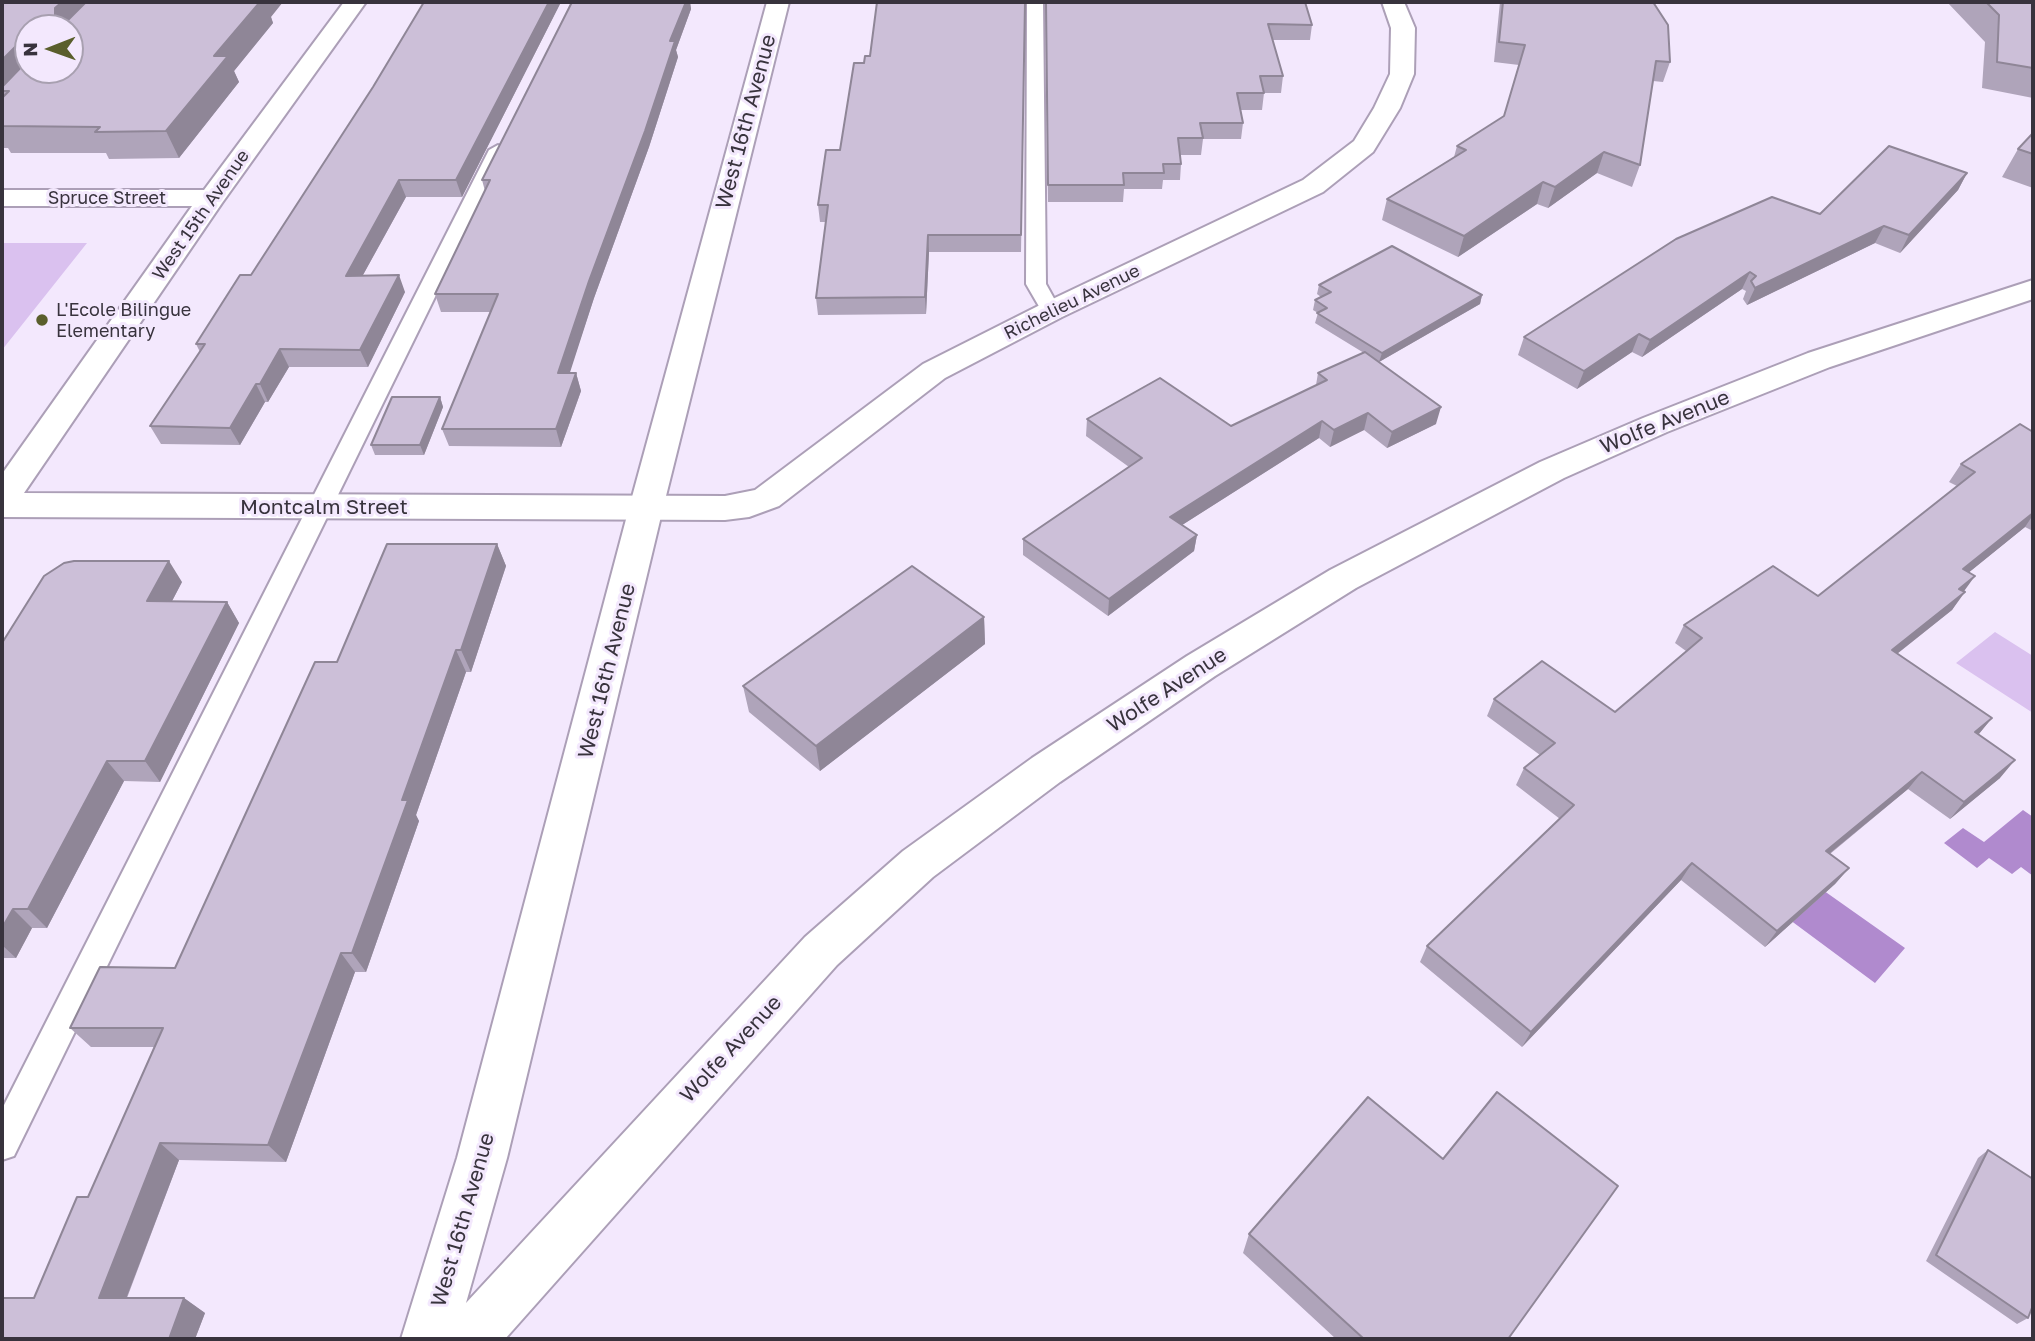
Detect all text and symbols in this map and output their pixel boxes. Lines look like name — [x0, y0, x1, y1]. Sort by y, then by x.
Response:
north arrow — [14, 14, 84, 84]
street label: West 16th Avenue — [711, 32, 781, 212]
text: N — [18, 42, 41, 57]
street label: West 15th Avenue — [148, 146, 254, 284]
street label: Spruce Street — [48, 187, 166, 209]
street label: Richelieu Avenue — [1001, 260, 1143, 344]
place label: L'Ecole Bilingue Elementary — [56, 299, 191, 342]
marker: L'Ecole Bilingue Elementary — [34, 312, 50, 328]
street label: Wolfe Avenue — [1597, 385, 1733, 459]
street label: Montcalm Street — [240, 494, 408, 520]
street label: West 16th Avenue — [573, 581, 641, 761]
street label: Wolfe Avenue — [1103, 642, 1231, 738]
street label: Wolfe Avenue — [675, 990, 787, 1108]
street label: West 16th Avenue — [426, 1130, 500, 1310]

